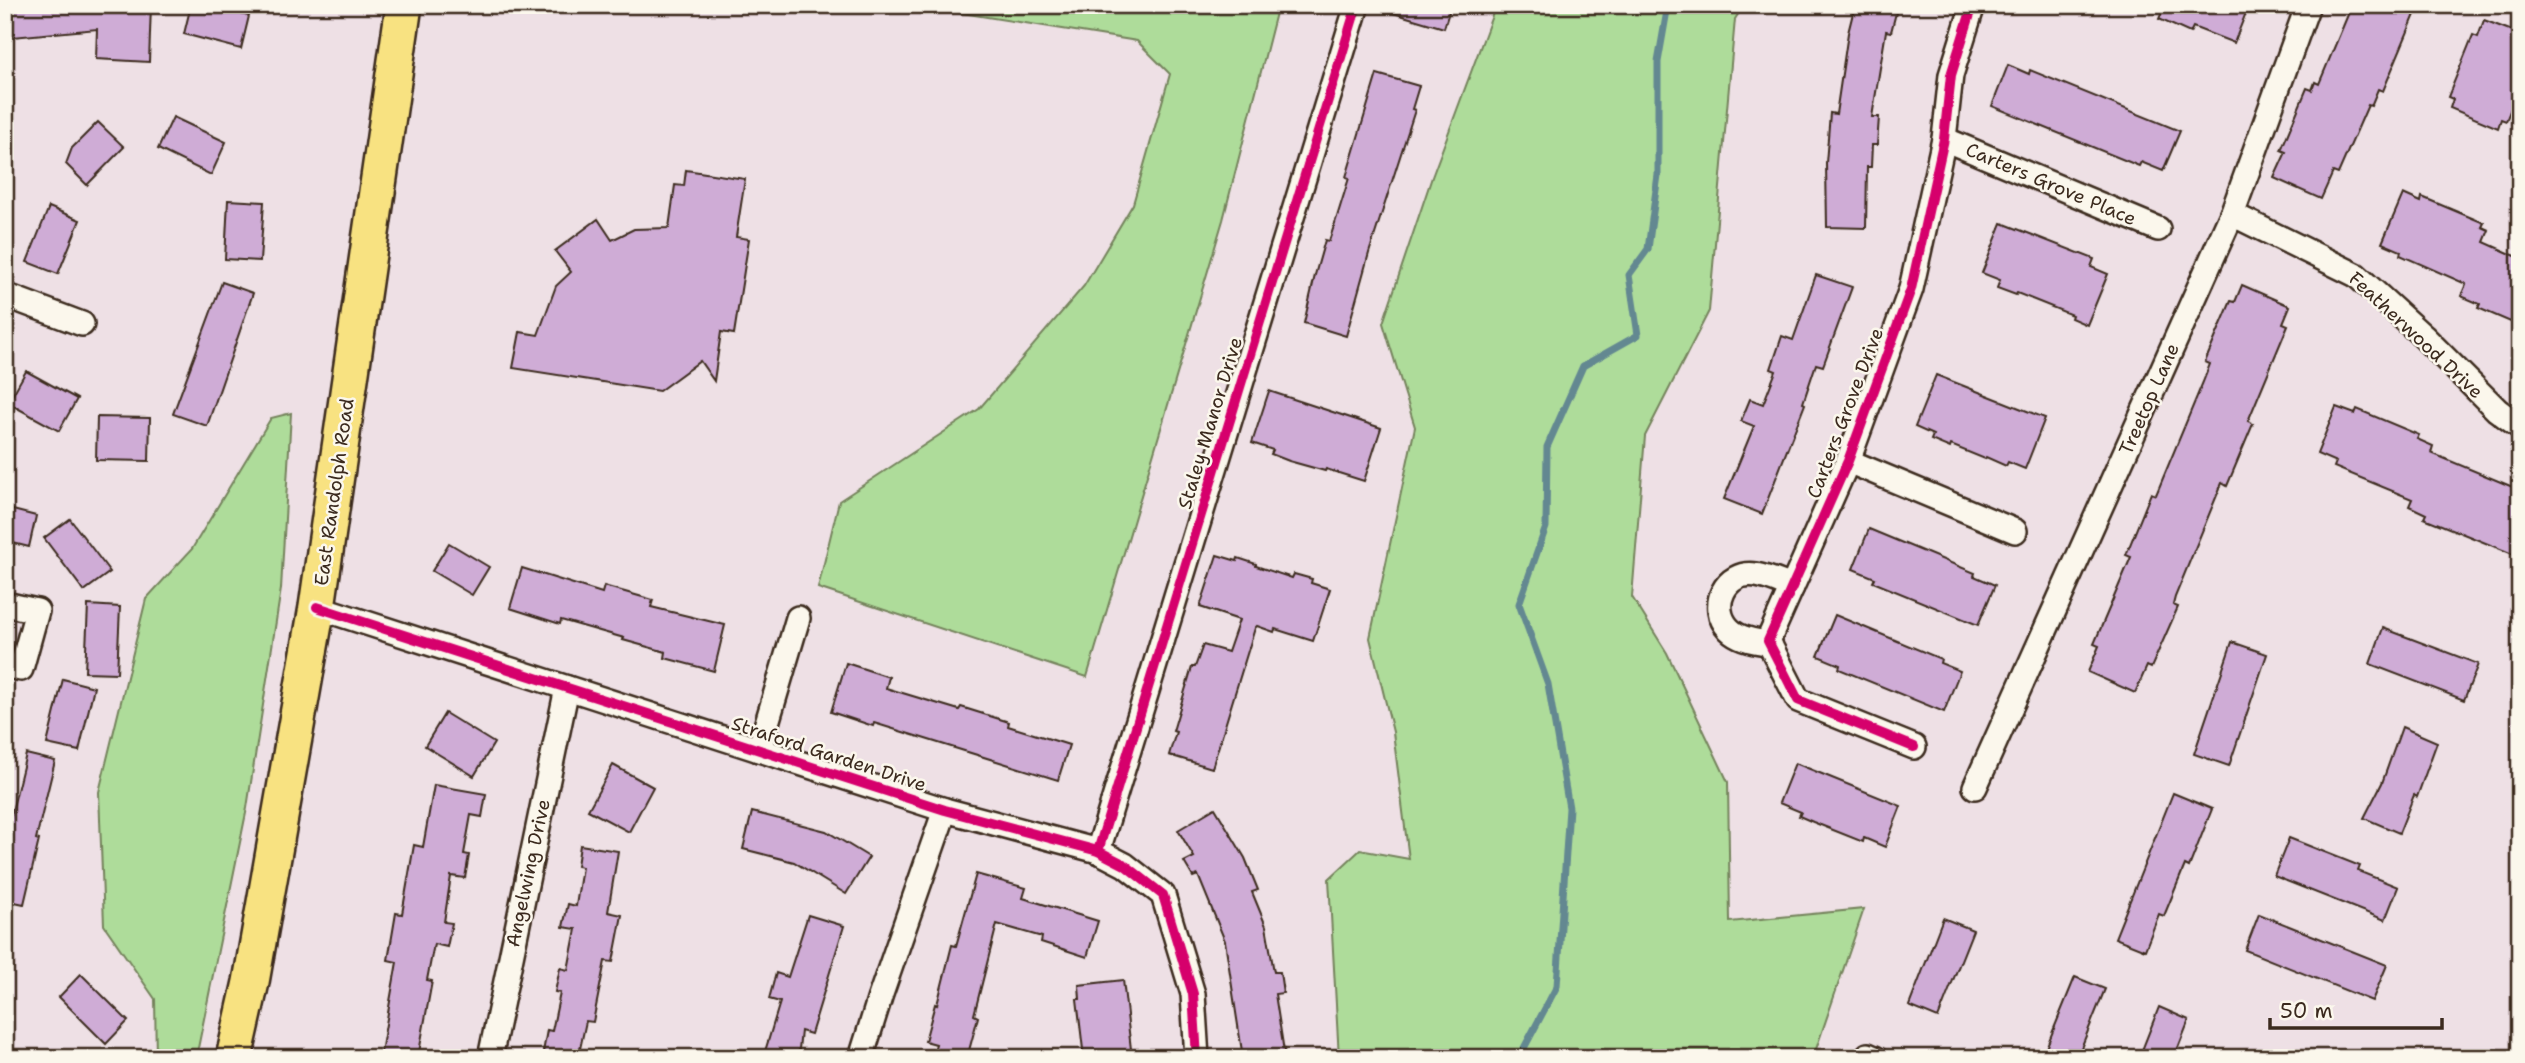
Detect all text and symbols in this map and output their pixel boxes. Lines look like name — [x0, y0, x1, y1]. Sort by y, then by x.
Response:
street label: Carters Grove Place — [1962, 137, 2140, 231]
street label: Featherwood Drive — [2343, 266, 2489, 404]
street label: Carters Grove Drive — [1801, 324, 1889, 502]
street label: Staley Manor Drive — [1172, 334, 1248, 512]
street label: Treetop Lane — [2113, 339, 2185, 459]
street label: East Randolph Road — [308, 397, 360, 587]
street label: Straford Garden Drive — [728, 711, 930, 797]
street label: Angelwing Drive — [500, 797, 556, 949]
scale bar — [2270, 986, 2441, 1030]
text: 50 m — [2280, 997, 2333, 1025]

